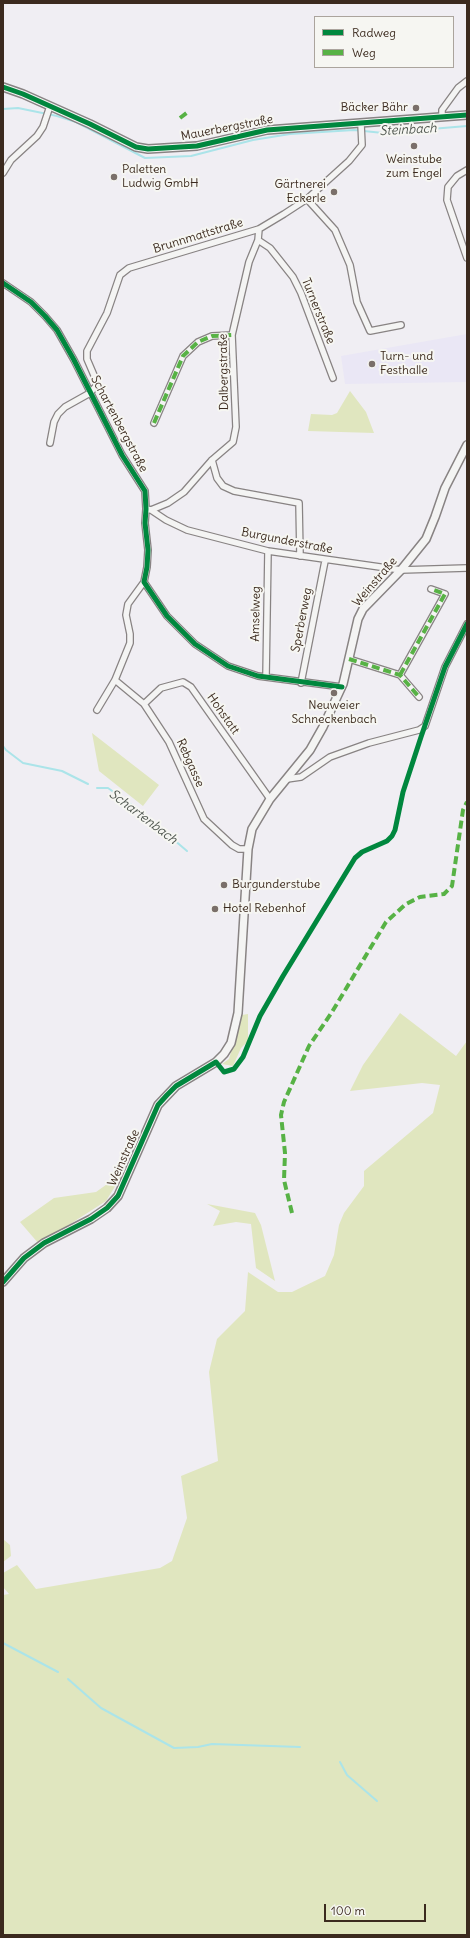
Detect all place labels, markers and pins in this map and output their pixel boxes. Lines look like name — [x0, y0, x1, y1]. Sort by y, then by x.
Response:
place label: Bäcker Bähr — [340, 101, 408, 115]
marker: Bäcker Bähr — [411, 103, 421, 113]
marker: Weinstube zum Engel — [409, 141, 419, 151]
place label: Weinstube zum Engel — [386, 153, 442, 181]
place label: Paletten Ludwig GmbH — [122, 163, 198, 191]
marker: Paletten Ludwig GmbH — [109, 172, 119, 182]
place label: Gärtnerei Eckerle — [274, 178, 326, 206]
marker: Gärtnerei Eckerle — [329, 187, 339, 197]
place label: Turn- und Festhalle — [380, 350, 433, 378]
marker: Turn- und Festhalle — [367, 359, 377, 369]
marker: Neuweier Schneckenbach — [329, 688, 339, 698]
place label: Neuweier Schneckenbach — [291, 699, 377, 727]
place label: Burgunderstube — [232, 878, 320, 892]
marker: Burgunderstube — [219, 880, 229, 890]
place label: Hotel Rebenhof — [223, 902, 306, 916]
marker: Hotel Rebenhof — [210, 904, 220, 914]

